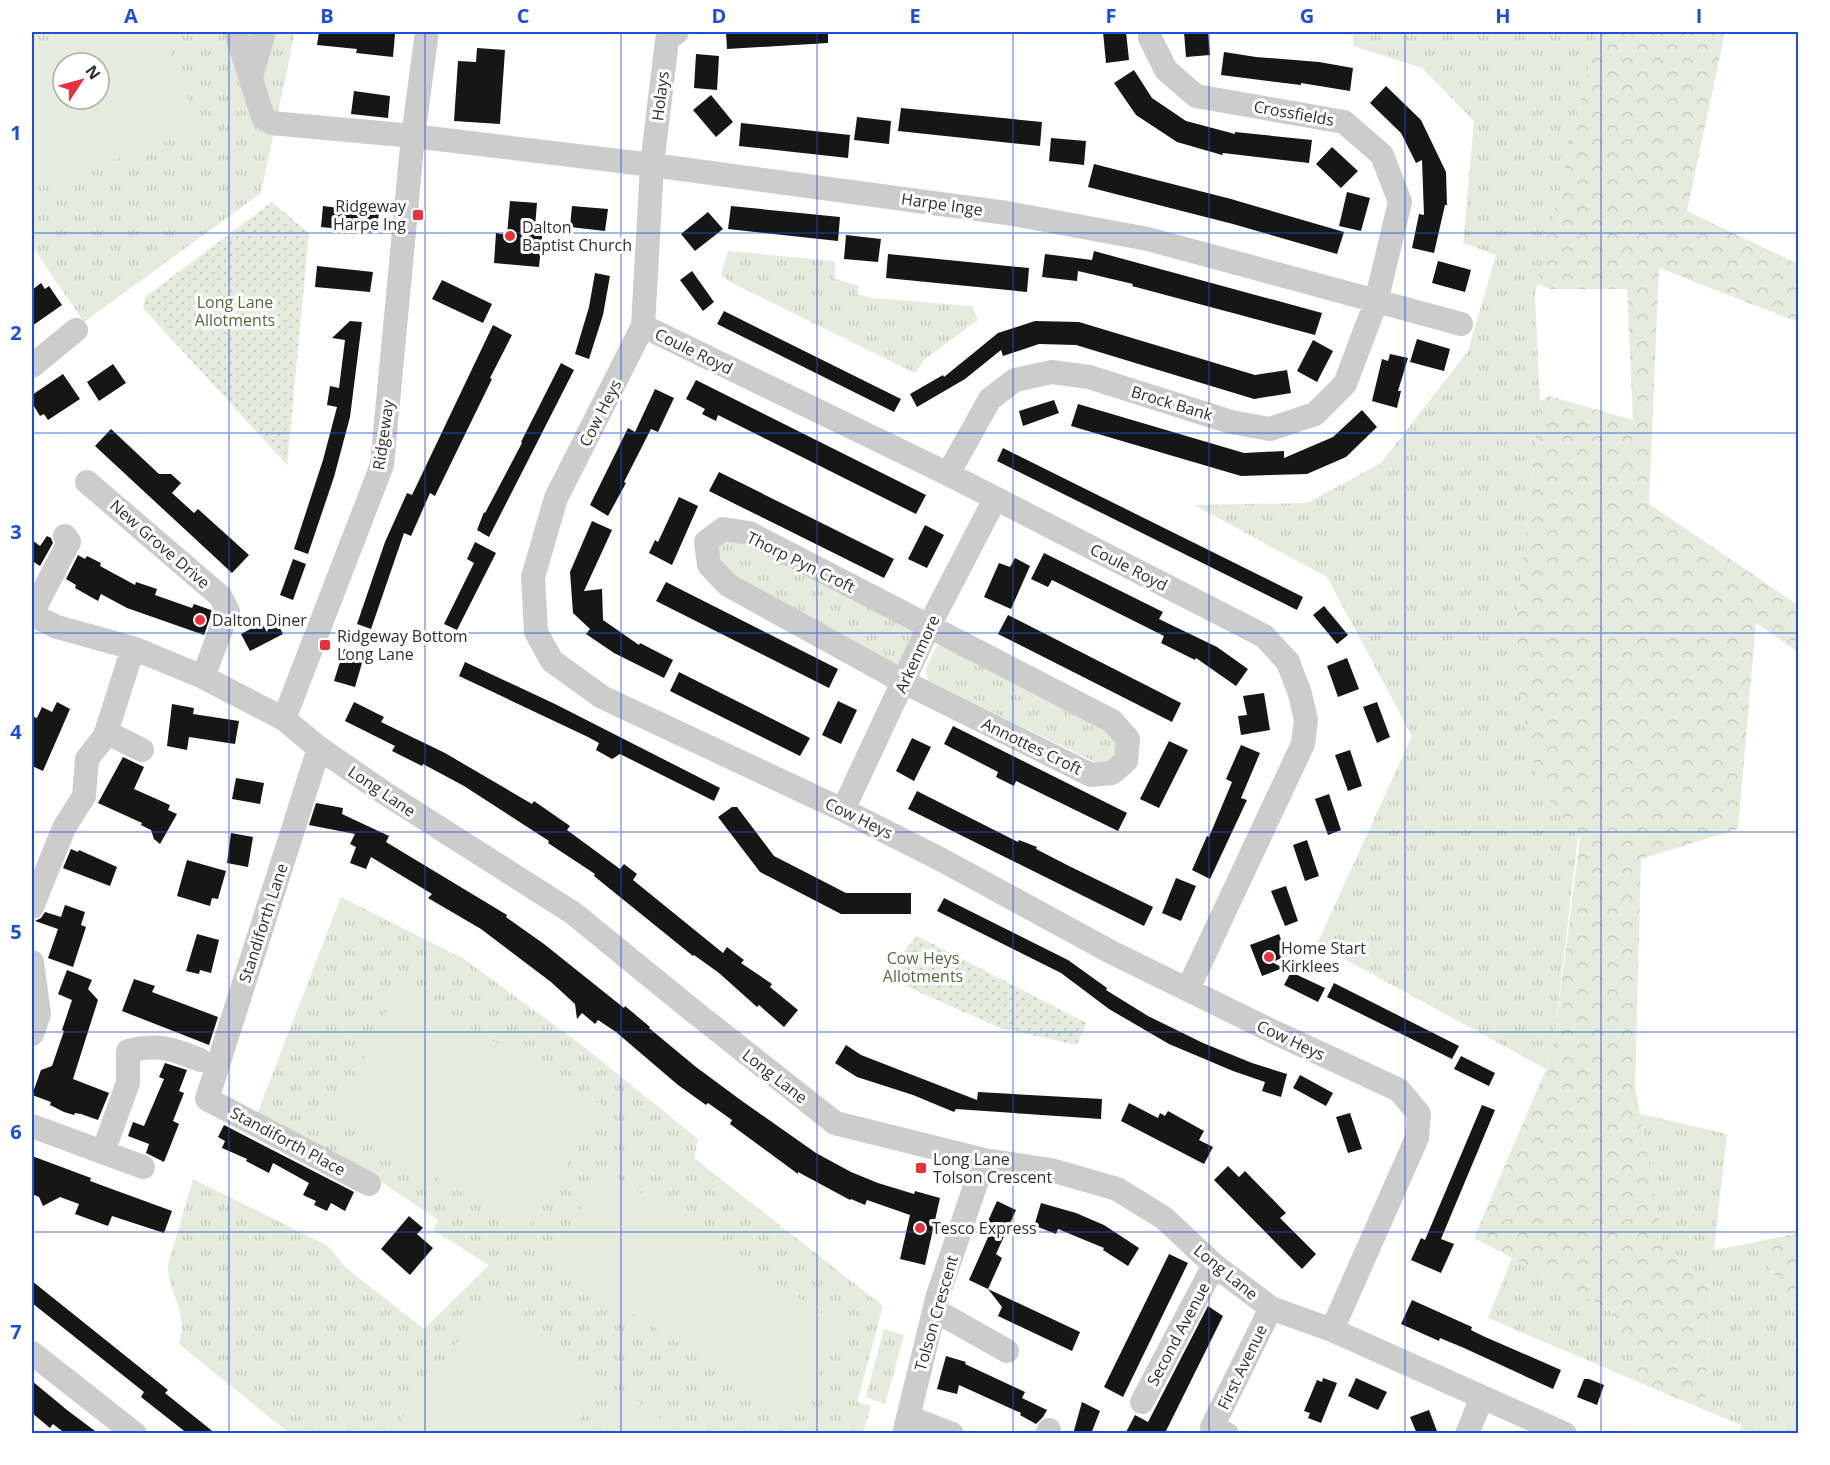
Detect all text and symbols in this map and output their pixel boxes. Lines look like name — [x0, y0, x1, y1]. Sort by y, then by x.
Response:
text: A — [124, 2, 138, 29]
text: B — [320, 2, 334, 29]
text: C — [517, 2, 530, 29]
text: D — [712, 2, 726, 29]
text: E — [909, 2, 921, 29]
text: F — [1106, 2, 1116, 29]
text: G — [1300, 2, 1314, 29]
text: H — [1495, 2, 1511, 29]
text: I — [1696, 2, 1702, 29]
north arrow — [51, 51, 111, 111]
text: N — [80, 60, 106, 84]
street label: Holays — [646, 70, 674, 122]
street label: Crossfields — [1252, 95, 1336, 131]
text: 1 — [10, 119, 22, 146]
street label: Harpe Inge — [900, 187, 984, 221]
place label: Ridgeway Harpe Ing — [333, 195, 407, 235]
marker: Ridgeway Harpe Ing — [411, 208, 425, 222]
place label: Dalton Baptist Church — [522, 216, 632, 256]
marker: Dalton Baptist Church — [503, 229, 517, 243]
park label: Long Lane Allotments — [195, 291, 275, 331]
text: 2 — [10, 319, 22, 346]
street label: Coule Royd — [651, 323, 737, 379]
street label: Cow Heys — [574, 376, 626, 450]
street label: Brock Bank — [1129, 380, 1216, 426]
street label: Ridgeway — [367, 398, 399, 472]
street label: New Grove Drive — [105, 494, 215, 594]
text: 3 — [10, 518, 22, 545]
street label: Thorp Pyn Croft — [743, 526, 859, 598]
street label: Coule Royd — [1087, 538, 1171, 596]
place label: Dalton Diner — [212, 609, 307, 631]
street label: Arkenmore — [889, 611, 945, 697]
marker: Dalton Diner — [193, 613, 207, 627]
place label: Ridgeway Bottom Long Lane — [337, 625, 468, 665]
marker: Ridgeway Bottom Long Lane — [318, 638, 332, 652]
street label: Annottes Croft — [978, 712, 1086, 780]
text: 4 — [10, 718, 22, 745]
street label: Long Lane — [344, 760, 420, 822]
street label: Cow Heys — [822, 792, 896, 844]
street label: Standiforth Lane — [233, 860, 293, 985]
text: 5 — [10, 918, 22, 945]
place label: Home Start Kirklees — [1281, 937, 1366, 977]
park label: Cow Heys Allotments — [883, 947, 963, 987]
marker: Home Start Kirklees — [1262, 950, 1276, 964]
street label: Cow Heys — [1253, 1015, 1329, 1065]
street label: Long Lane — [738, 1044, 812, 1108]
street label: Standiforth Place — [227, 1101, 349, 1181]
text: 6 — [10, 1118, 22, 1145]
place label: Long Lane Tolson Crescent — [933, 1148, 1052, 1188]
marker: Long Lane Tolson Crescent — [914, 1161, 928, 1175]
place label: Tesco Express — [932, 1217, 1037, 1239]
marker: Tesco Express — [913, 1221, 927, 1235]
street label: Long Lane — [1189, 1239, 1263, 1305]
street label: Tolson Crescent — [909, 1252, 963, 1373]
street label: Second Avenue — [1141, 1278, 1215, 1390]
text: 7 — [10, 1318, 22, 1345]
street label: First Avenue — [1212, 1321, 1272, 1413]

